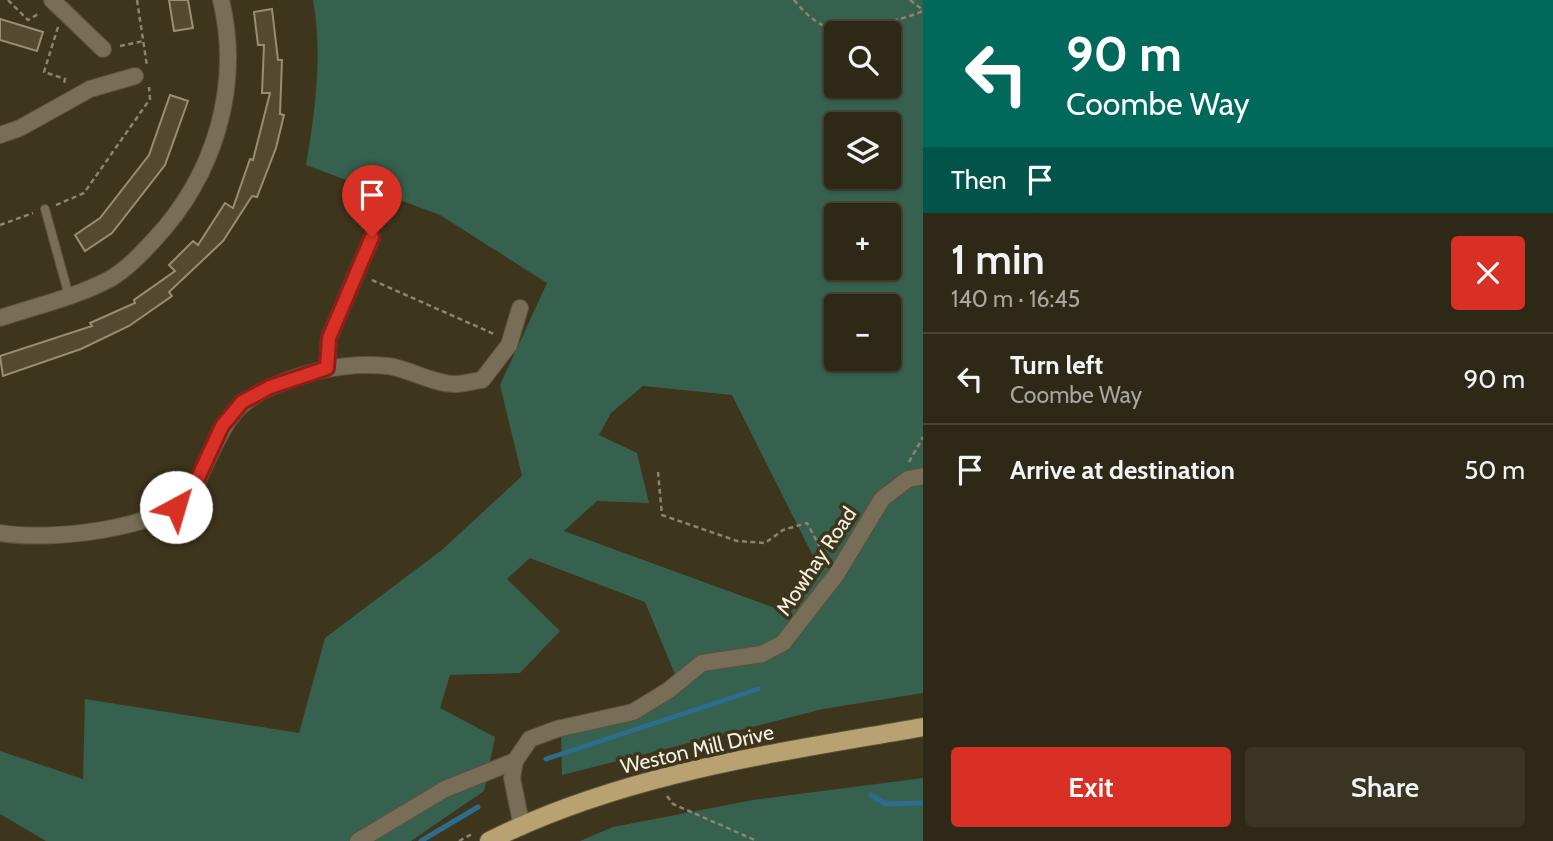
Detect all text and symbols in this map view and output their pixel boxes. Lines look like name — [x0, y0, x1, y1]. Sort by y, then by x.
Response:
map controls — [824, 21, 901, 371]
button: search — [824, 21, 901, 98]
text: 90 m — [1066, 24, 1182, 83]
icon: left — [951, 28, 1042, 119]
text: Coombe Way — [1066, 84, 1250, 123]
button: layers — [824, 112, 901, 189]
icon: arrive — [1021, 161, 1059, 199]
text: Then — [951, 164, 1007, 196]
pin — [342, 165, 402, 237]
icon: arrive — [353, 176, 391, 214]
button: + — [824, 203, 901, 280]
text: 1 min — [951, 233, 1045, 285]
button: close — [1451, 236, 1525, 310]
text: 140 m · 16:45 — [951, 285, 1080, 313]
button: − — [824, 294, 901, 371]
text: Turn left — [1010, 349, 1103, 381]
icon: left — [951, 360, 989, 398]
text: 90 m — [1463, 363, 1525, 395]
text: Coombe Way — [1010, 381, 1142, 409]
icon: arrive — [951, 451, 989, 489]
text: Arrive at destination — [1010, 454, 1235, 486]
text: 50 m — [1464, 454, 1525, 486]
position arrow — [139, 470, 213, 544]
street label: Mowhay Road — [771, 502, 861, 620]
street label: Weston Mill Drive — [618, 719, 776, 779]
button: Exit — [951, 747, 1231, 827]
button: Share — [1245, 747, 1525, 827]

